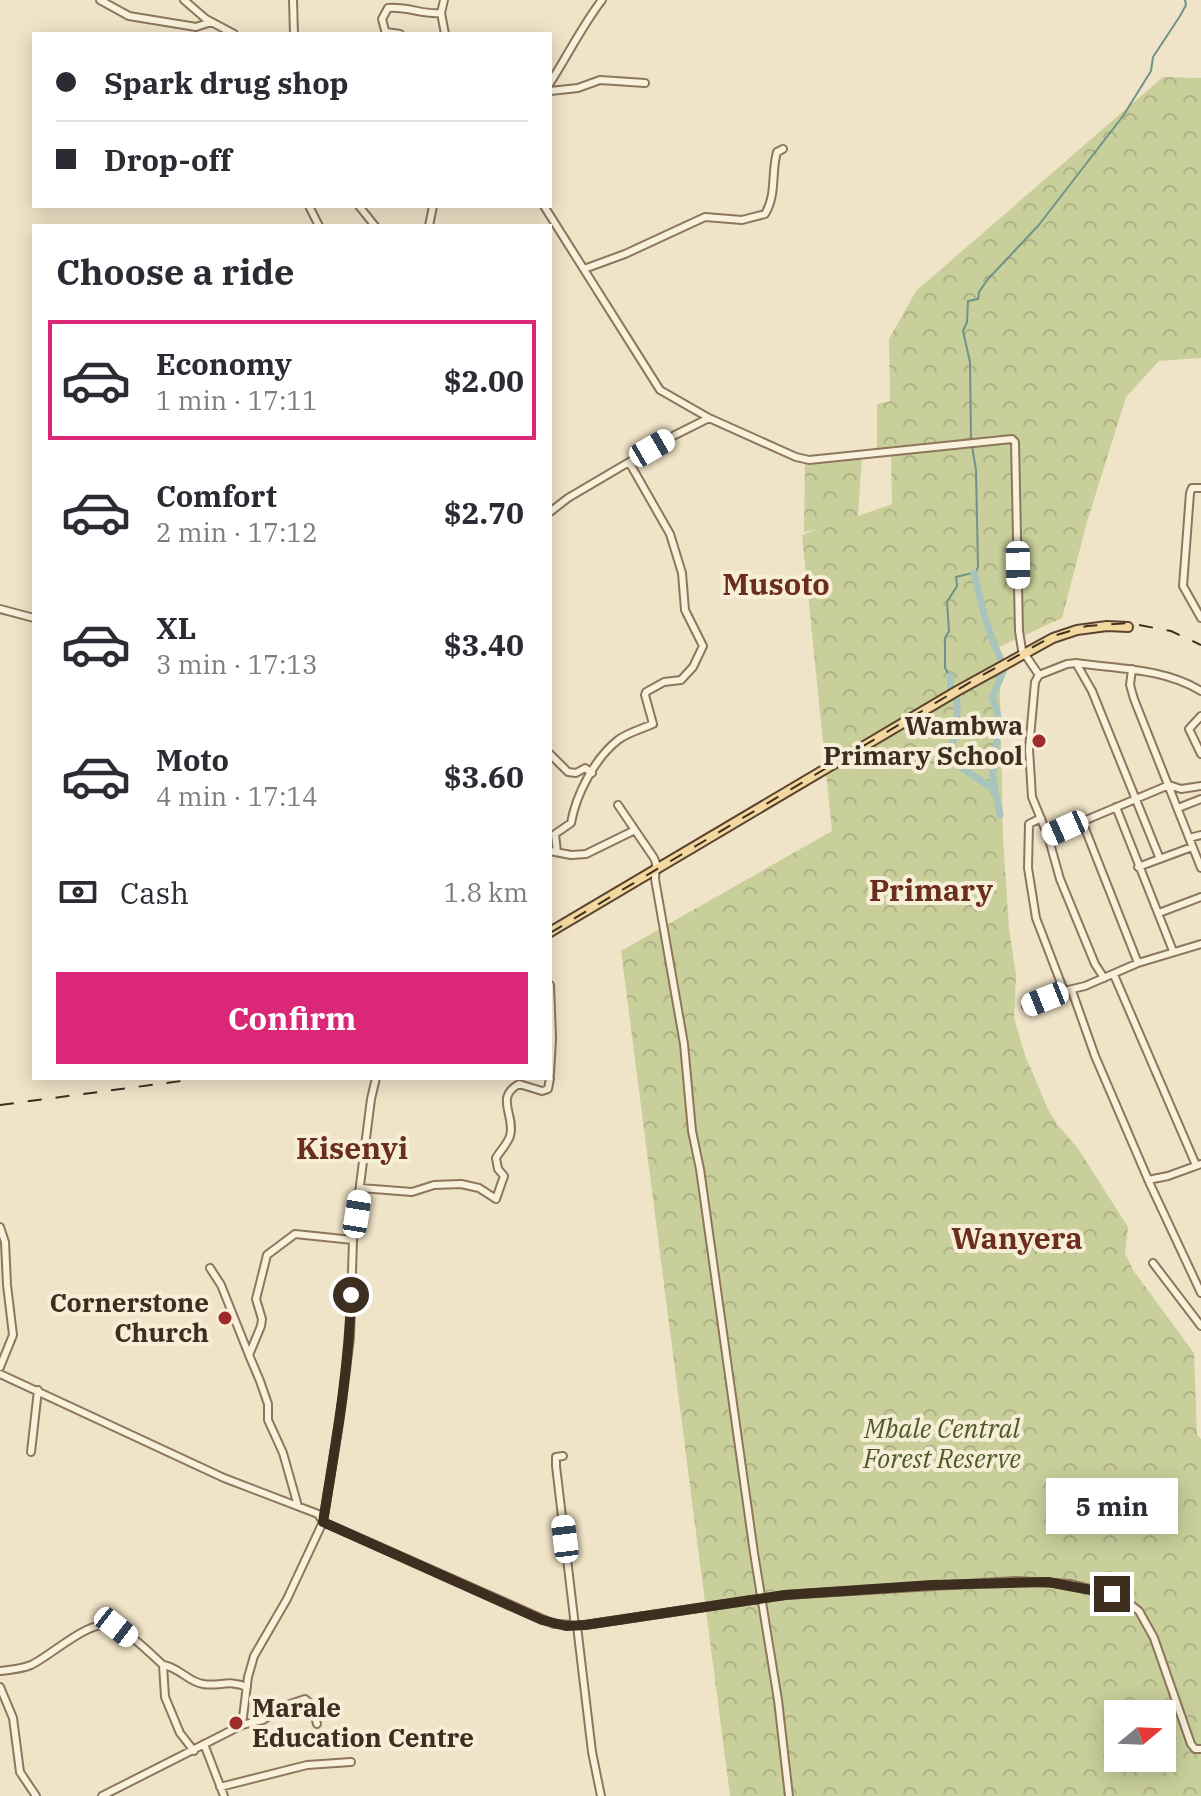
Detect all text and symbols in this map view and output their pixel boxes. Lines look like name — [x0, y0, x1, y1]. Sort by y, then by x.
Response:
text: Spark drug shop — [104, 63, 349, 102]
text: Drop-off — [104, 140, 232, 179]
text: Choose a ride — [56, 248, 295, 295]
icon: car — [60, 344, 132, 416]
text: Economy — [156, 344, 292, 383]
text: $2.00 — [444, 361, 524, 400]
text: 1 min · 17:11 — [156, 383, 318, 417]
car — [625, 426, 679, 470]
icon: car — [60, 476, 132, 548]
text: Comfort — [156, 476, 277, 515]
text: $2.70 — [444, 493, 524, 532]
text: 2 min · 17:12 — [156, 515, 318, 549]
car — [1006, 541, 1030, 589]
district label: Musoto — [722, 564, 830, 603]
icon: car — [60, 608, 132, 680]
text: XL — [156, 608, 196, 647]
text: $3.40 — [444, 625, 524, 664]
text: 3 min · 17:13 — [156, 647, 318, 681]
place label: Wambwa Primary School — [823, 708, 1023, 772]
marker: Wambwa Primary School — [1030, 732, 1048, 750]
icon: car — [60, 740, 132, 812]
text: Moto — [156, 740, 229, 779]
text: $3.60 — [444, 757, 524, 796]
text: 4 min · 17:14 — [156, 779, 318, 813]
car — [1038, 807, 1092, 849]
icon: cash — [56, 870, 100, 914]
district label: Primary — [869, 870, 993, 909]
text: Cash — [120, 873, 189, 912]
text: 1.8 km — [444, 875, 528, 909]
button: Confirm — [56, 972, 528, 1064]
car — [1018, 979, 1072, 1019]
district label: Kisenyi — [296, 1128, 408, 1167]
car — [341, 1188, 373, 1240]
district label: Wanyera — [951, 1218, 1083, 1257]
route start — [333, 1277, 369, 1313]
place label: Cornerstone Church — [49, 1285, 209, 1349]
marker: Cornerstone Church — [216, 1309, 234, 1327]
park label: Mbale Central Forest Reserve — [862, 1411, 1021, 1475]
callout: 5 min — [1046, 1478, 1178, 1534]
text: 5 min — [1076, 1489, 1148, 1523]
car — [550, 1514, 580, 1564]
route end — [1094, 1576, 1130, 1612]
car — [90, 1603, 142, 1651]
place label: Marale Education Centre — [252, 1690, 474, 1754]
north arrow — [1104, 1700, 1176, 1772]
map controls — [1104, 1700, 1176, 1772]
marker: Marale Education Centre — [227, 1714, 245, 1732]

